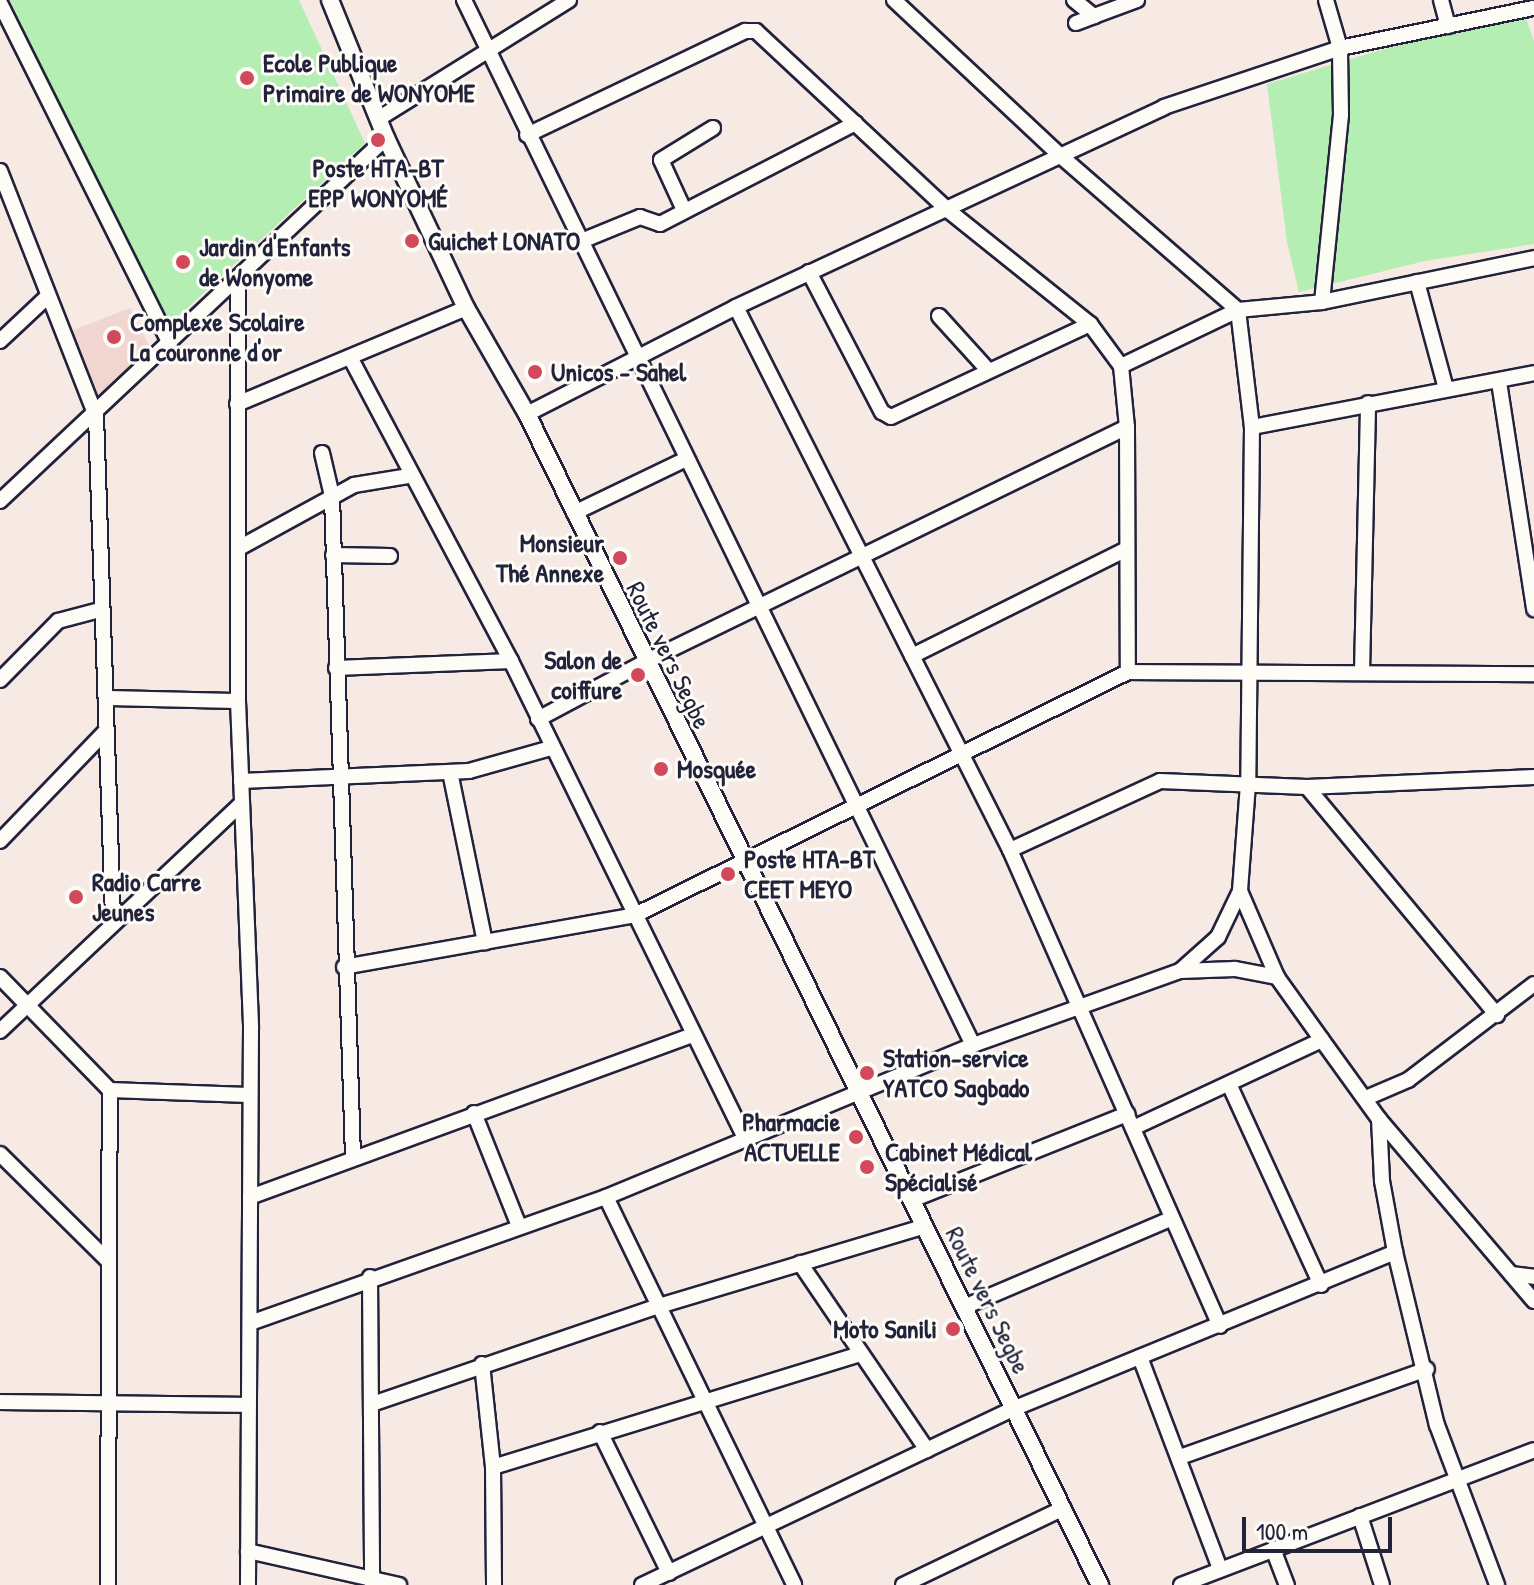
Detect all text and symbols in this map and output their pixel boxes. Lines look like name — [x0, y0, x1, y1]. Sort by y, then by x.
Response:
place label: Ecole Publique Primaire de WONYOME — [263, 47, 475, 108]
marker: Ecole Publique Primaire de WONYOME — [238, 69, 256, 87]
marker: Poste HTA-BT EPP WONYOMÉ — [369, 131, 387, 149]
place label: Poste HTA-BT EPP WONYOMÉ — [308, 152, 448, 214]
place label: Guichet LONATO — [428, 225, 580, 257]
place label: Jardin d'Enfants de Wonyome — [199, 231, 350, 292]
marker: Guichet LONATO — [403, 232, 421, 250]
marker: Jardin d'Enfants de Wonyome — [174, 253, 192, 271]
place label: Complexe Scolaire La couronne d'or — [130, 306, 305, 368]
marker: Complexe Scolaire La couronne d'or — [105, 328, 123, 346]
place label: Unicos - Sahel — [551, 356, 686, 388]
marker: Unicos - Sahel — [526, 363, 544, 381]
place label: Monsieur Thé Annexe — [496, 527, 604, 588]
marker: Monsieur Thé Annexe — [611, 549, 629, 567]
street label: Route vers Segbe — [620, 576, 718, 734]
place label: Salon de coiffure — [544, 644, 622, 706]
marker: Salon de coiffure — [629, 666, 647, 684]
place label: Mosquée — [677, 753, 756, 785]
marker: Mosquée — [652, 760, 670, 778]
place label: Poste HTA-BT CEET MEYO — [744, 843, 875, 904]
marker: Poste HTA-BT CEET MEYO — [719, 865, 737, 883]
place label: Radio Carre Jeunes — [92, 866, 201, 928]
marker: Radio Carre Jeunes — [67, 888, 85, 906]
place label: Station-service YATCO Sagbado — [883, 1042, 1029, 1104]
marker: Station-service YATCO Sagbado — [858, 1064, 876, 1082]
place label: Pharmacie ACTUELLE — [742, 1106, 840, 1168]
marker: Pharmacie ACTUELLE — [847, 1128, 865, 1146]
place label: Cabinet Médical Spécialisé — [885, 1136, 1032, 1198]
marker: Cabinet Médical Spécialisé — [856, 1156, 878, 1178]
street label: Route vers Segbe — [939, 1221, 1037, 1379]
place label: Moto Sanili — [833, 1313, 937, 1345]
marker: Moto Sanili — [944, 1320, 962, 1338]
scale bar — [1246, 1501, 1396, 1551]
text: 100 m — [1256, 1515, 1308, 1547]

